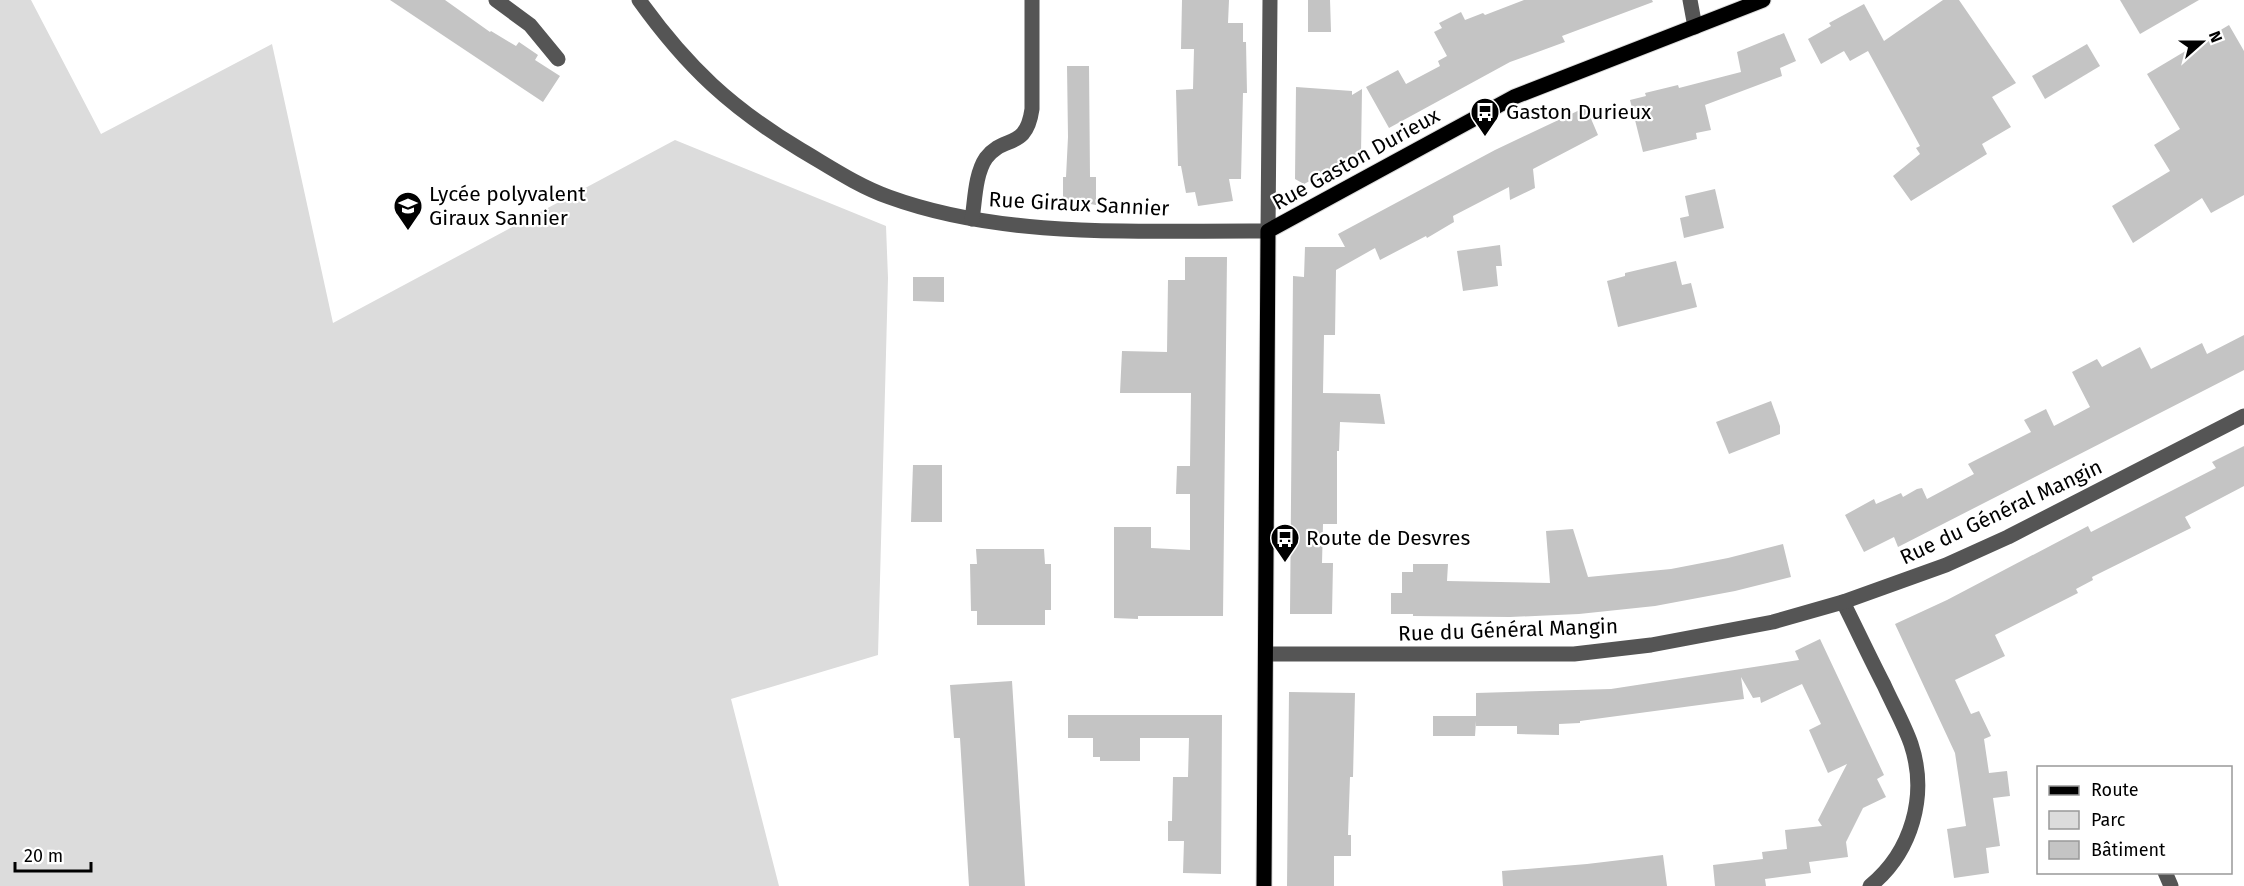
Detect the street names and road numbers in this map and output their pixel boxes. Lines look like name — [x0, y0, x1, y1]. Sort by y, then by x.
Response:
street label: Rue Gaston Durieux — [1268, 102, 1445, 216]
street label: Rue Giraux Sannier — [988, 186, 1170, 222]
street label: Rue du Général Mangin — [1896, 454, 2106, 570]
street label: Rue du Général Mangin — [1397, 613, 1619, 647]

